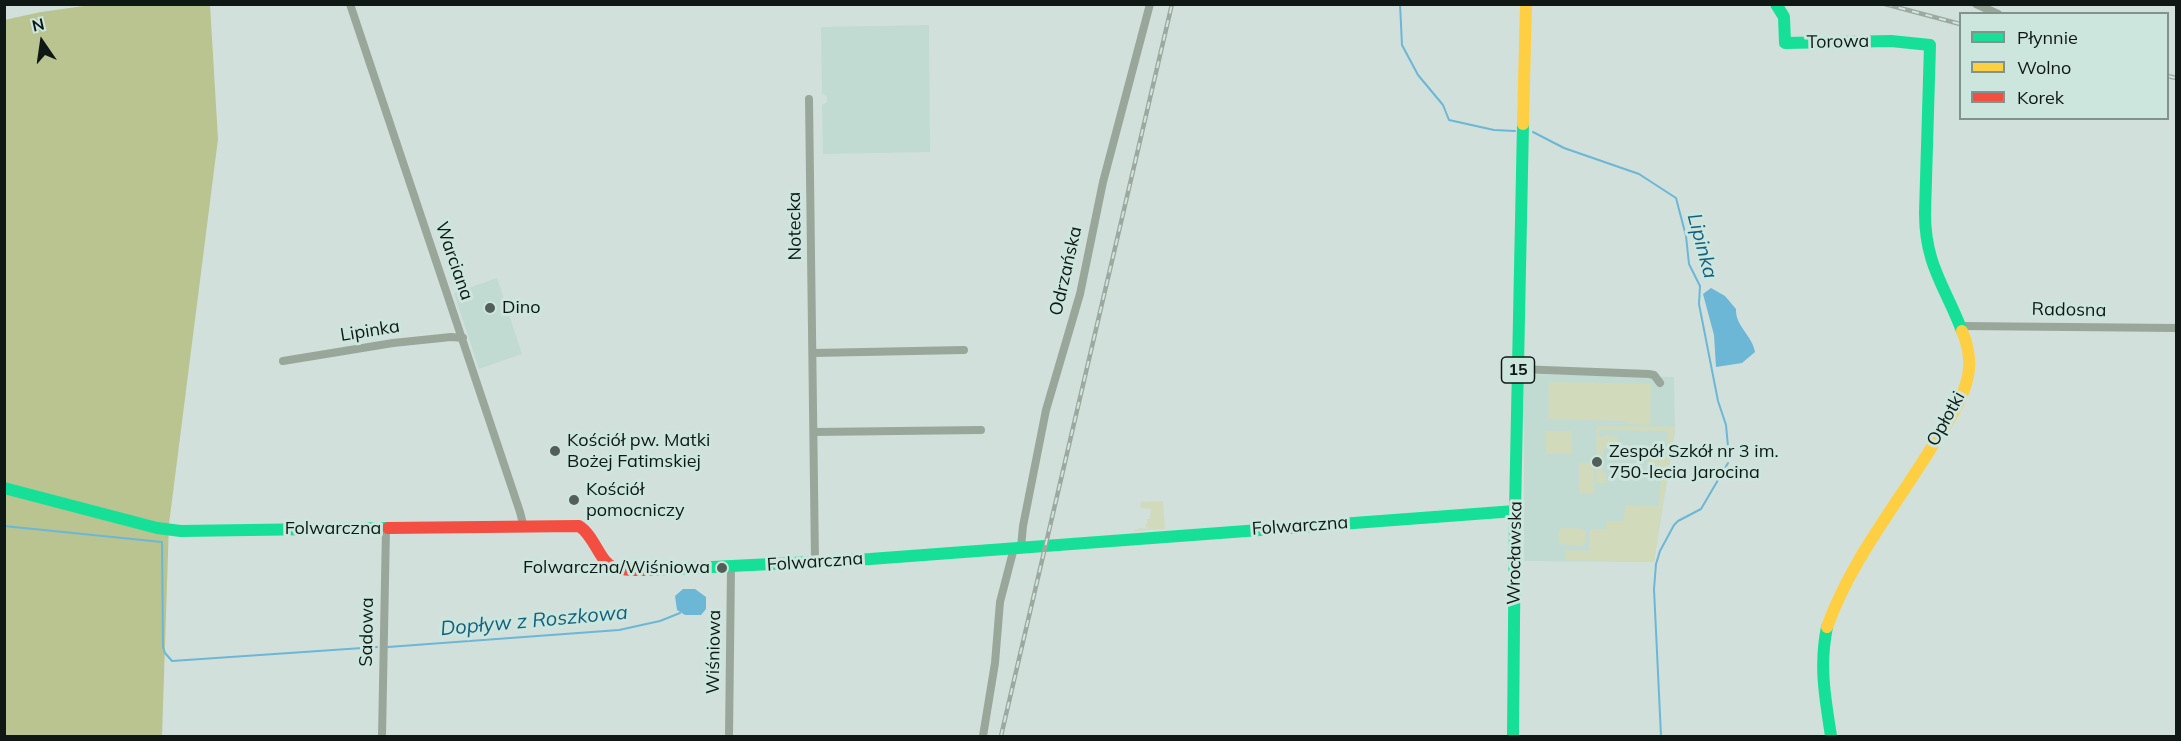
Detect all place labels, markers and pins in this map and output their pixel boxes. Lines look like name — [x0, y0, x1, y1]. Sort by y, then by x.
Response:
place label: Dino — [502, 297, 541, 319]
marker: Dino — [483, 301, 497, 315]
place label: Kościół pw. Matki Bożej Fatimskiej — [567, 430, 710, 472]
place label: Zespół Szkół nr 3 im. 750-lecia Jarocina — [1609, 441, 1779, 484]
marker: Kościół pw. Matki Bożej Fatimskiej — [548, 444, 562, 458]
marker: Zespół Szkół nr 3 im. 750-lecia Jarocina — [1590, 455, 1604, 469]
place label: Kościół pomocniczy — [586, 479, 685, 522]
marker: Kościół pomocniczy — [567, 493, 581, 507]
place label: Folwarczna/Wiśniowa — [523, 557, 710, 579]
marker: Folwarczna/Wiśniowa — [715, 561, 729, 575]

